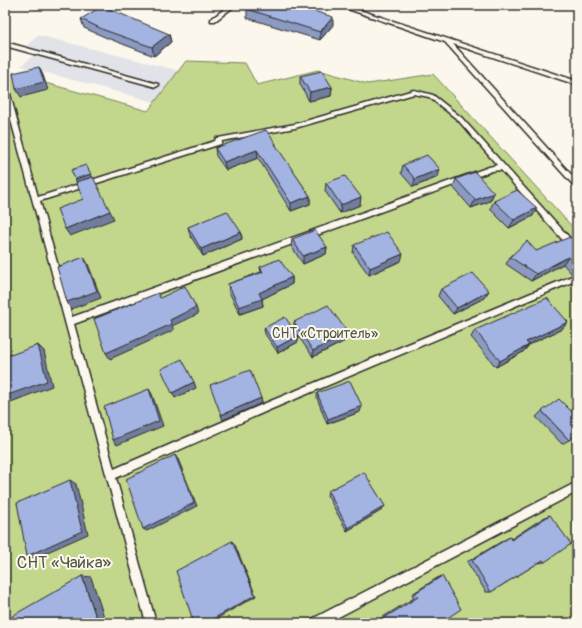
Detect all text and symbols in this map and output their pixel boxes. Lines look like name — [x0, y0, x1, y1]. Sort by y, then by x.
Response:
park label: СНТ «Строитель» — [272, 325, 378, 342]
park label: СНТ «Чайка» — [17, 552, 112, 573]

